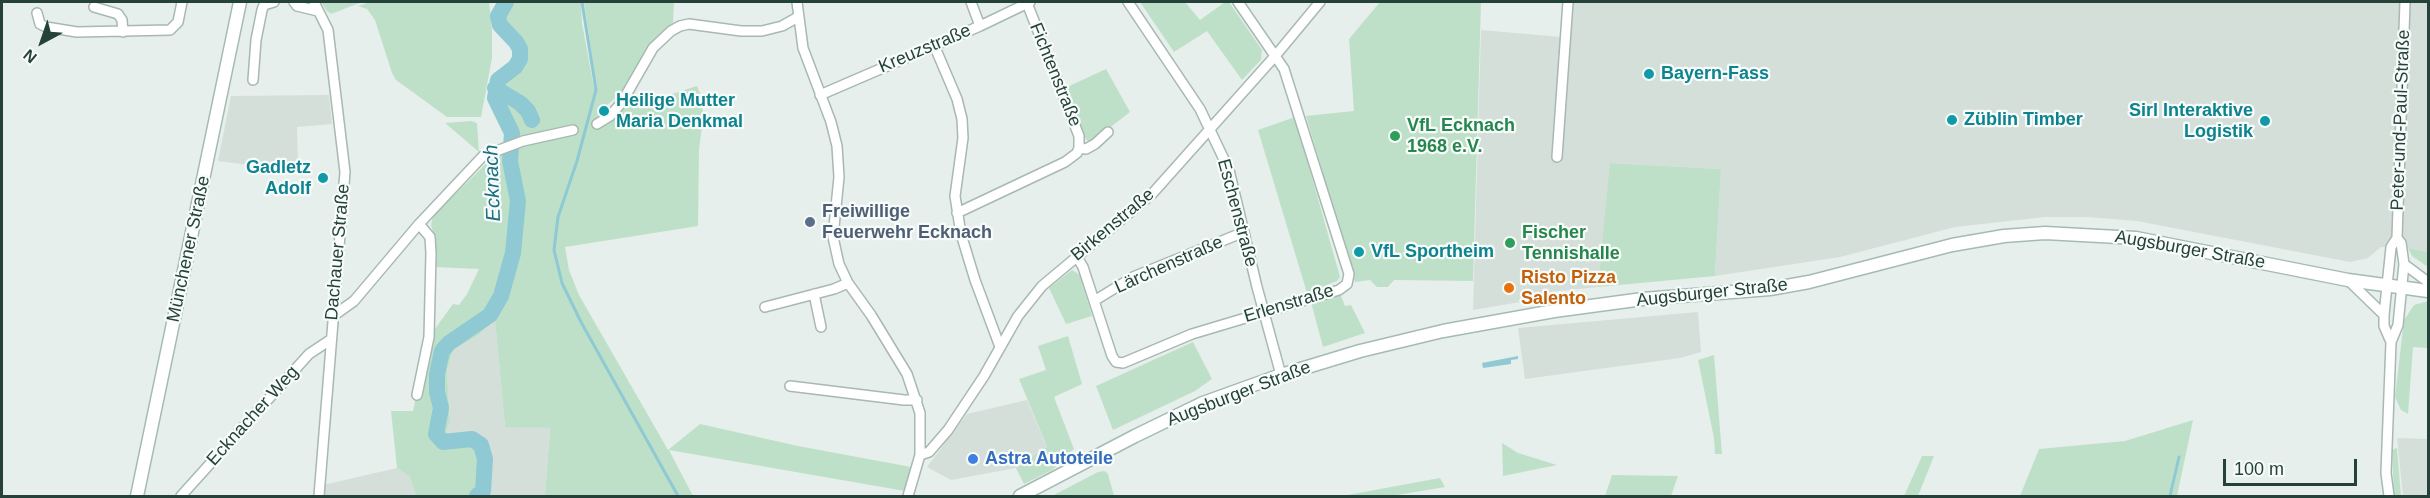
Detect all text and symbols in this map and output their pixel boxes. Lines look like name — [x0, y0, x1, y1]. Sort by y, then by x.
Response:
north arrow — [12, 12, 72, 72]
street label: Kreuzstraße — [876, 20, 974, 78]
street label: Fichtenstraße — [1024, 20, 1086, 130]
street label: Peter-und-Paul-Straße — [2387, 29, 2415, 211]
text: N — [20, 46, 40, 66]
place label: Bayern-Fass — [1661, 63, 1769, 85]
marker: Bayern-Fass — [1642, 67, 1656, 81]
place label: Heilige Mutter Maria Denkmal — [616, 90, 743, 132]
place label: Sirl Interaktive Logistik — [2129, 100, 2253, 142]
marker: Heilige Mutter Maria Denkmal — [597, 104, 611, 118]
place label: Züblin Timber — [1964, 109, 2083, 131]
marker: Züblin Timber — [1945, 113, 1959, 127]
marker: Sirl Interaktive Logistik — [2258, 114, 2272, 128]
place label: VfL Ecknach 1968 e.V. — [1407, 115, 1515, 158]
marker: VfL Ecknach 1968 e.V. — [1388, 129, 1402, 143]
water label: Ecknach — [480, 144, 506, 222]
place label: Gadletz Adolf — [246, 157, 311, 200]
street label: Eschenstraße — [1212, 157, 1262, 269]
marker: Gadletz Adolf — [316, 171, 330, 185]
street label: Münchener Straße — [163, 174, 215, 324]
street label: Dachauer Straße — [321, 183, 355, 321]
street label: Birkenstraße — [1067, 184, 1159, 266]
place label: Freiwillige Feuerwehr Ecknach — [822, 201, 992, 244]
marker: Freiwillige Feuerwehr Ecknach — [803, 215, 817, 229]
place label: Fischer Tennishalle — [1522, 222, 1620, 264]
street label: Augsburger Straße — [2113, 226, 2267, 274]
street label: Lärchenstraße — [1112, 232, 1226, 298]
marker: Fischer Tennishalle — [1503, 236, 1517, 250]
place label: VfL Sportheim — [1371, 241, 1494, 263]
marker: VfL Sportheim — [1352, 245, 1366, 259]
place label: Risto Pizza Salento — [1521, 267, 1616, 310]
street label: Augsburger Straße — [1635, 274, 1789, 312]
street label: Erlenstraße — [1241, 280, 1337, 328]
marker: Risto Pizza Salento — [1502, 281, 1516, 295]
street label: Augsburger Straße — [1164, 357, 1314, 431]
street label: Ecknacher Weg — [203, 362, 303, 470]
scale bar — [2226, 447, 2360, 485]
place label: Astra Autoteile — [985, 448, 1113, 470]
marker: Astra Autoteile — [966, 452, 980, 466]
text: 100 m — [2234, 459, 2284, 479]

